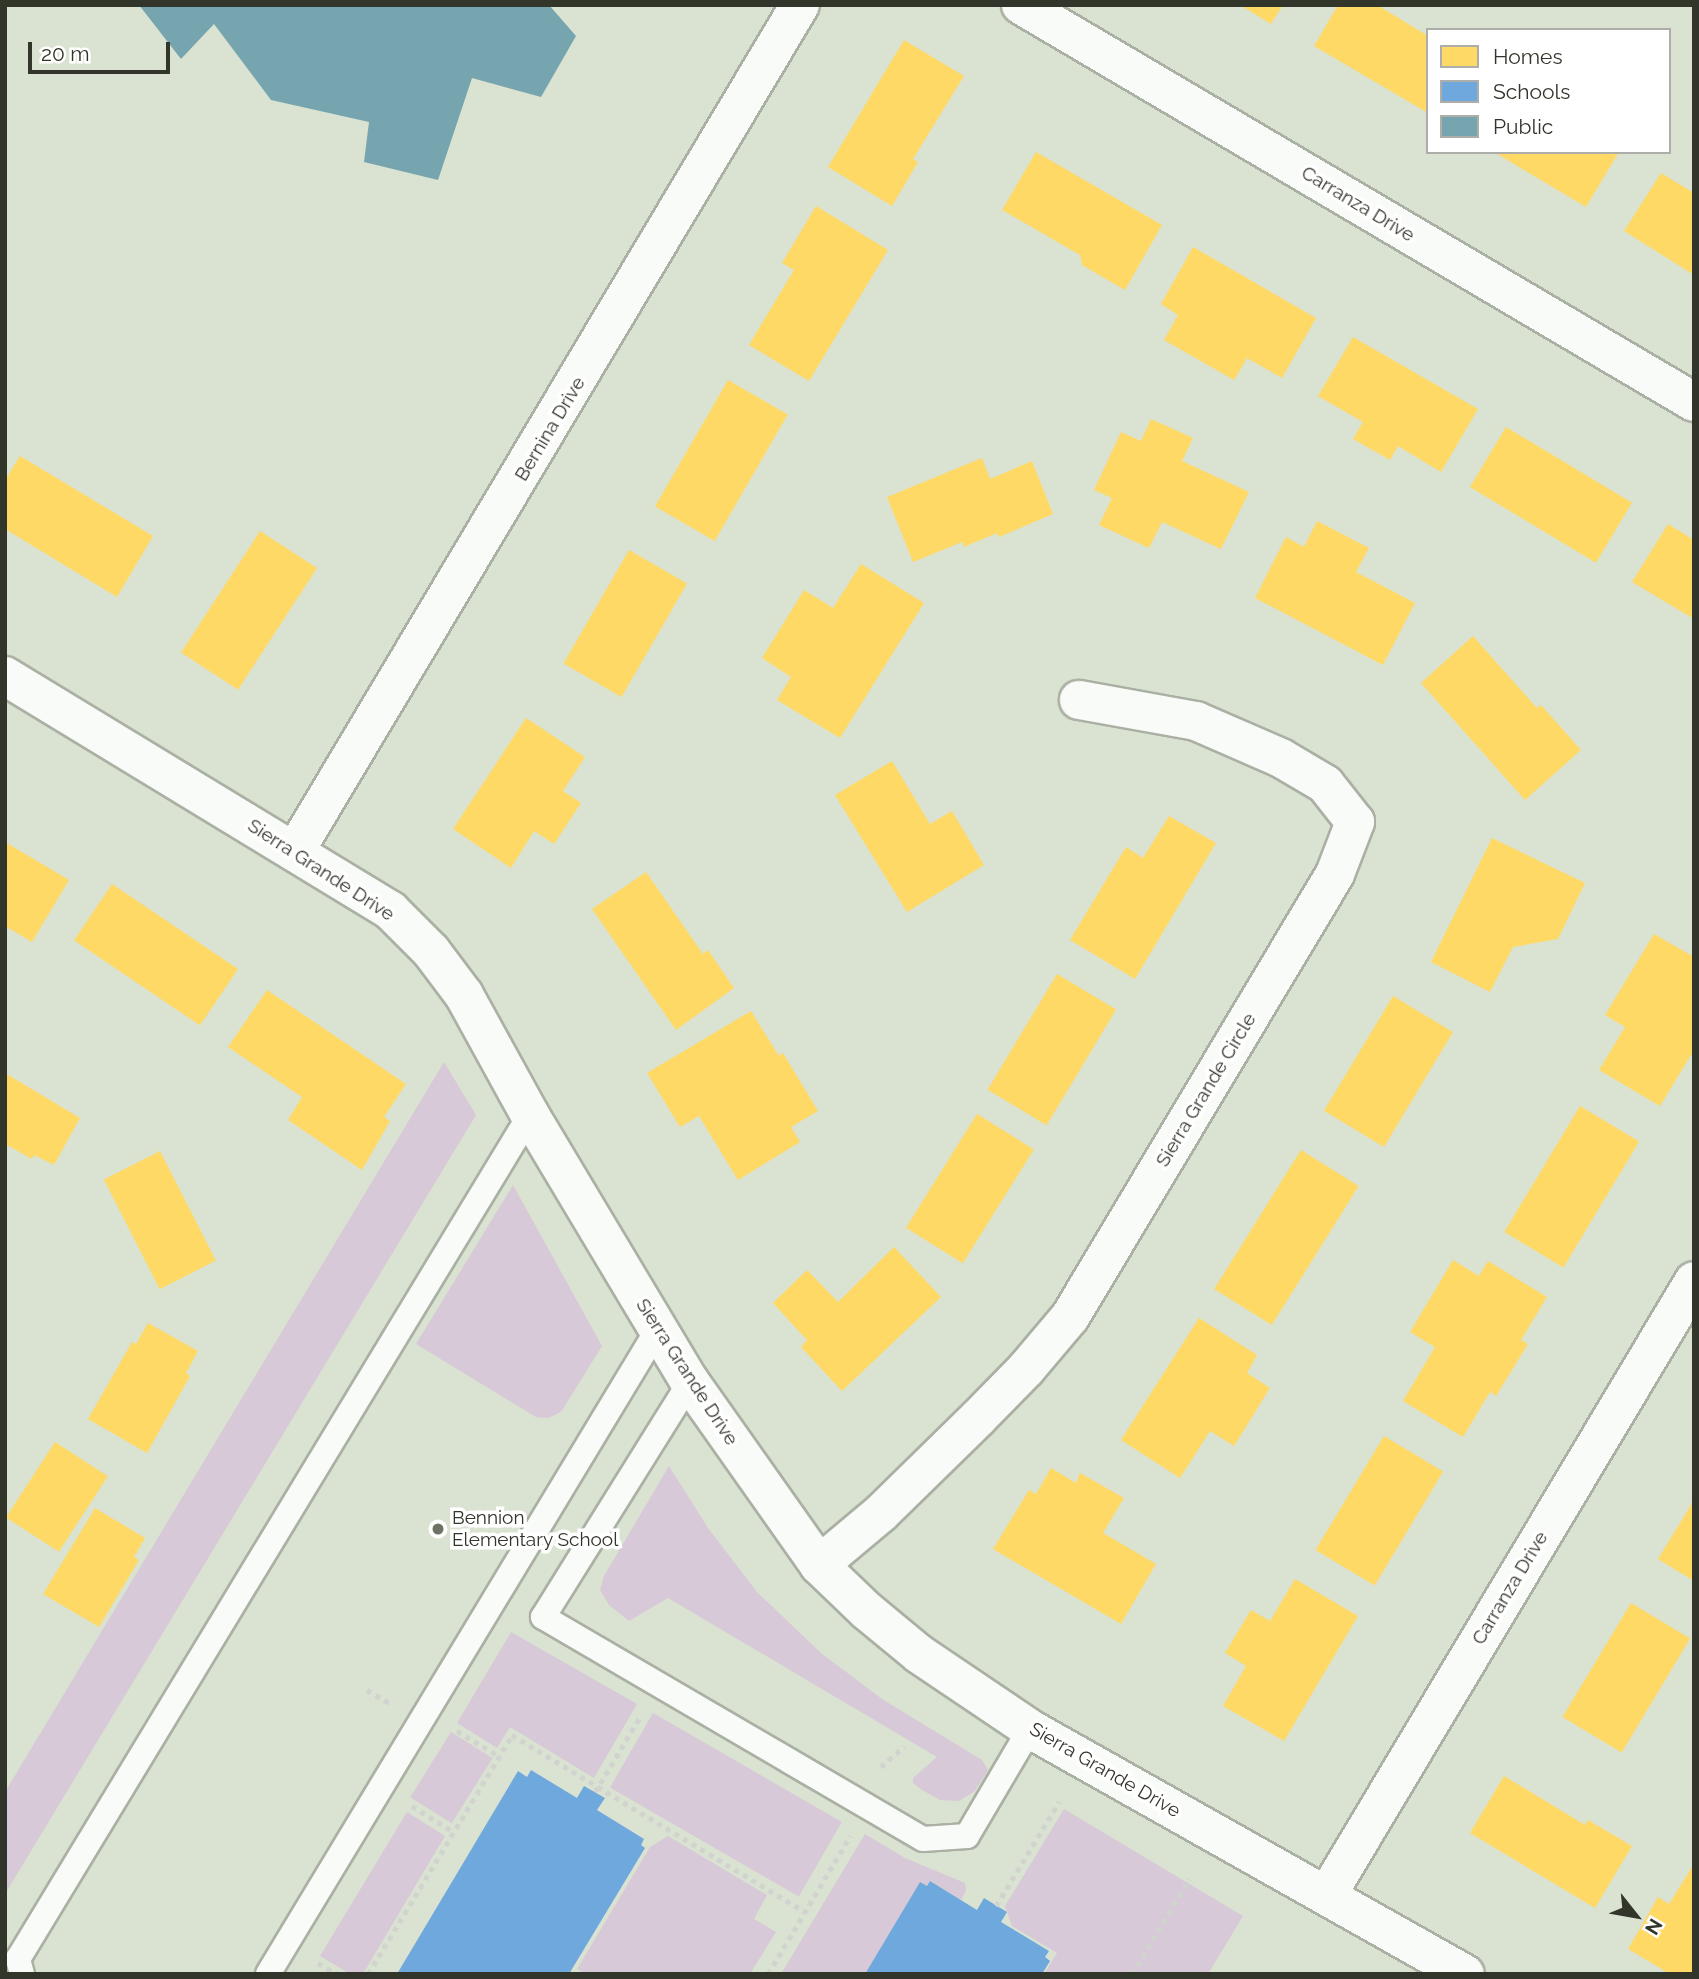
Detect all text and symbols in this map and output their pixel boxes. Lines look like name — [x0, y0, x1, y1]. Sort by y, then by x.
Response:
scale bar — [32, 28, 173, 72]
legend — [1426, 28, 1671, 154]
text: 20 m — [41, 41, 89, 66]
text: Homes — [1493, 44, 1563, 69]
text: Schools — [1493, 79, 1570, 104]
text: Public — [1493, 114, 1553, 139]
street label: Carranza Drive — [1297, 161, 1419, 247]
street label: Bernina Drive — [510, 373, 590, 485]
street label: Sierra Grande Drive — [243, 814, 399, 926]
street label: Sierra Grande Circle — [1151, 1009, 1261, 1171]
street label: Sierra Grande Drive — [631, 1294, 743, 1450]
place label: Bennion Elementary School — [452, 1507, 619, 1551]
marker: Bennion Elementary School — [430, 1521, 446, 1537]
street label: Carranza Drive — [1467, 1527, 1553, 1649]
street label: Sierra Grande Drive — [1026, 1718, 1184, 1822]
north arrow — [1601, 1881, 1671, 1951]
text: N — [1641, 1915, 1667, 1939]

